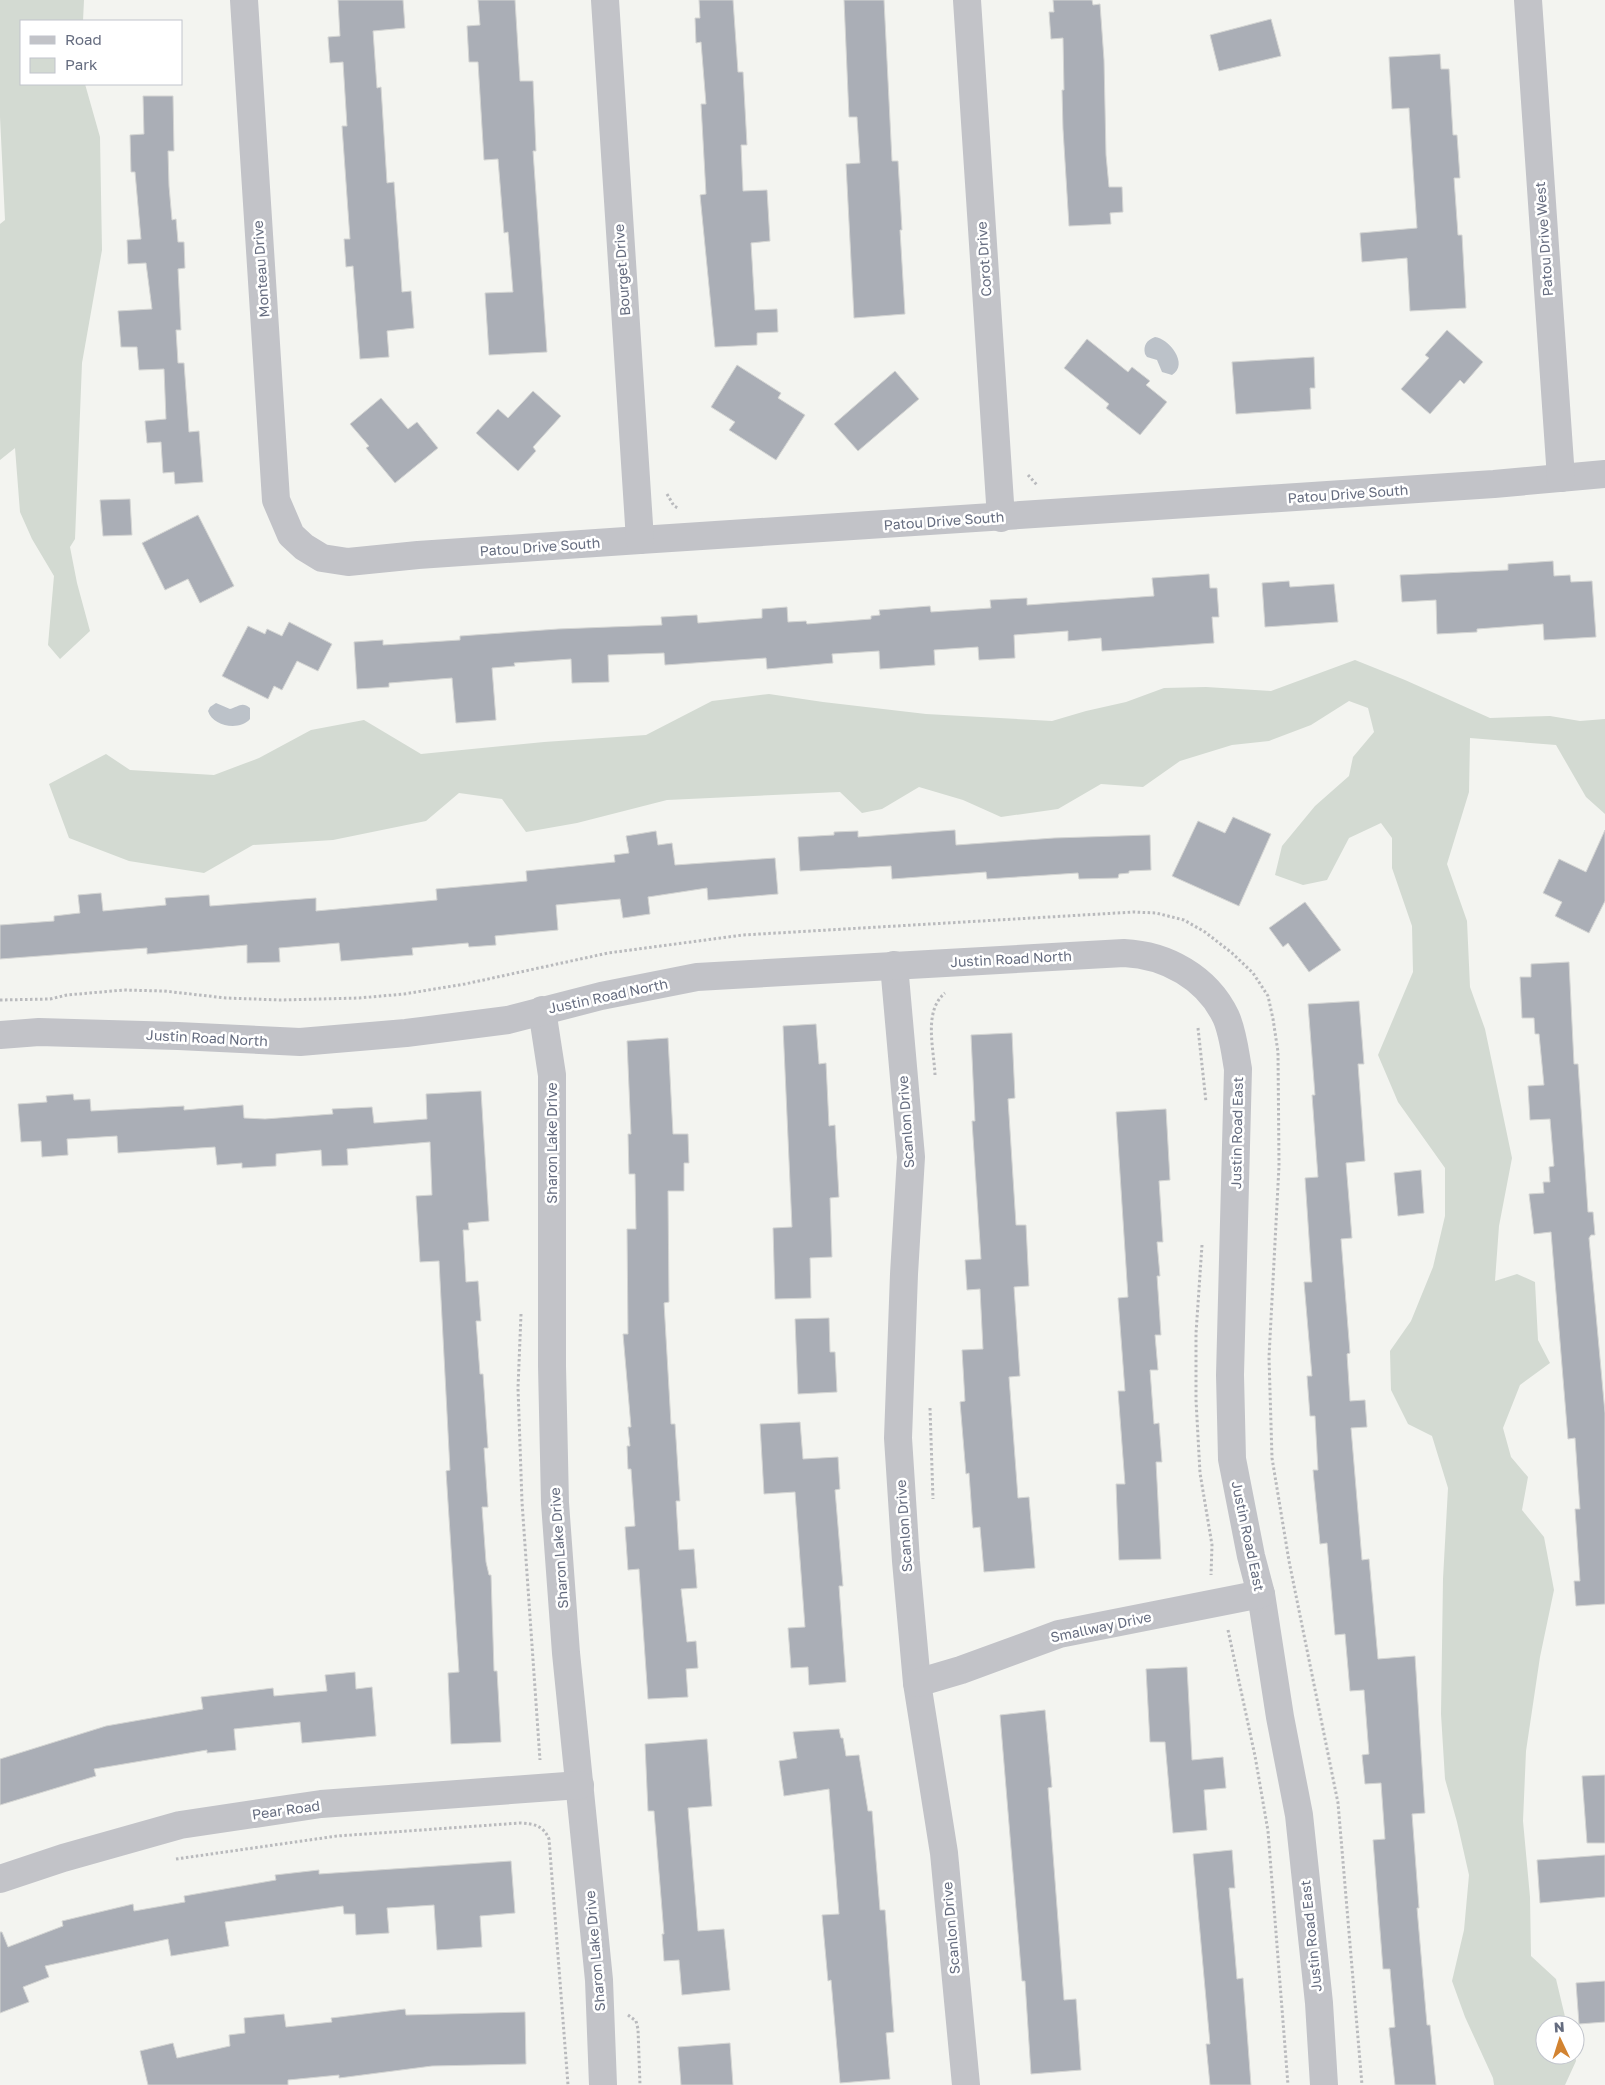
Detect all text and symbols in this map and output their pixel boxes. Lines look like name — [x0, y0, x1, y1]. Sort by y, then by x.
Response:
legend — [20, 20, 182, 85]
text: Road — [65, 30, 102, 48]
text: Park — [65, 55, 98, 73]
street label: Patou Drive West — [1531, 181, 1556, 297]
street label: Monteau Drive — [249, 220, 272, 318]
street label: Corot Drive — [972, 221, 995, 297]
street label: Bourget Drive — [610, 224, 633, 317]
street label: Patou Drive South — [1287, 481, 1409, 506]
street label: Patou Drive South — [883, 508, 1005, 533]
street label: Patou Drive South — [479, 534, 601, 559]
street label: Justin Road North — [950, 947, 1072, 970]
street label: Justin Road North — [547, 975, 669, 1016]
street label: Justin Road North — [146, 1026, 268, 1049]
street label: Scanlon Drive — [894, 1075, 917, 1169]
street label: Justin Road East — [1227, 1077, 1246, 1189]
street label: Sharon Lake Drive — [543, 1082, 560, 1204]
street label: Scanlon Drive — [892, 1479, 915, 1573]
street label: Justin Road East — [1229, 1479, 1268, 1593]
street label: Sharon Lake Drive — [546, 1487, 571, 1609]
street label: Smallway Drive — [1049, 1608, 1153, 1646]
street label: Pear Road — [251, 1796, 321, 1823]
street label: Justin Road East — [1296, 1879, 1325, 1993]
street label: Scanlon Drive — [938, 1881, 963, 1975]
street label: Sharon Lake Drive — [581, 1890, 608, 2012]
north arrow — [1535, 2015, 1585, 2065]
text: N — [1553, 2018, 1565, 2035]

